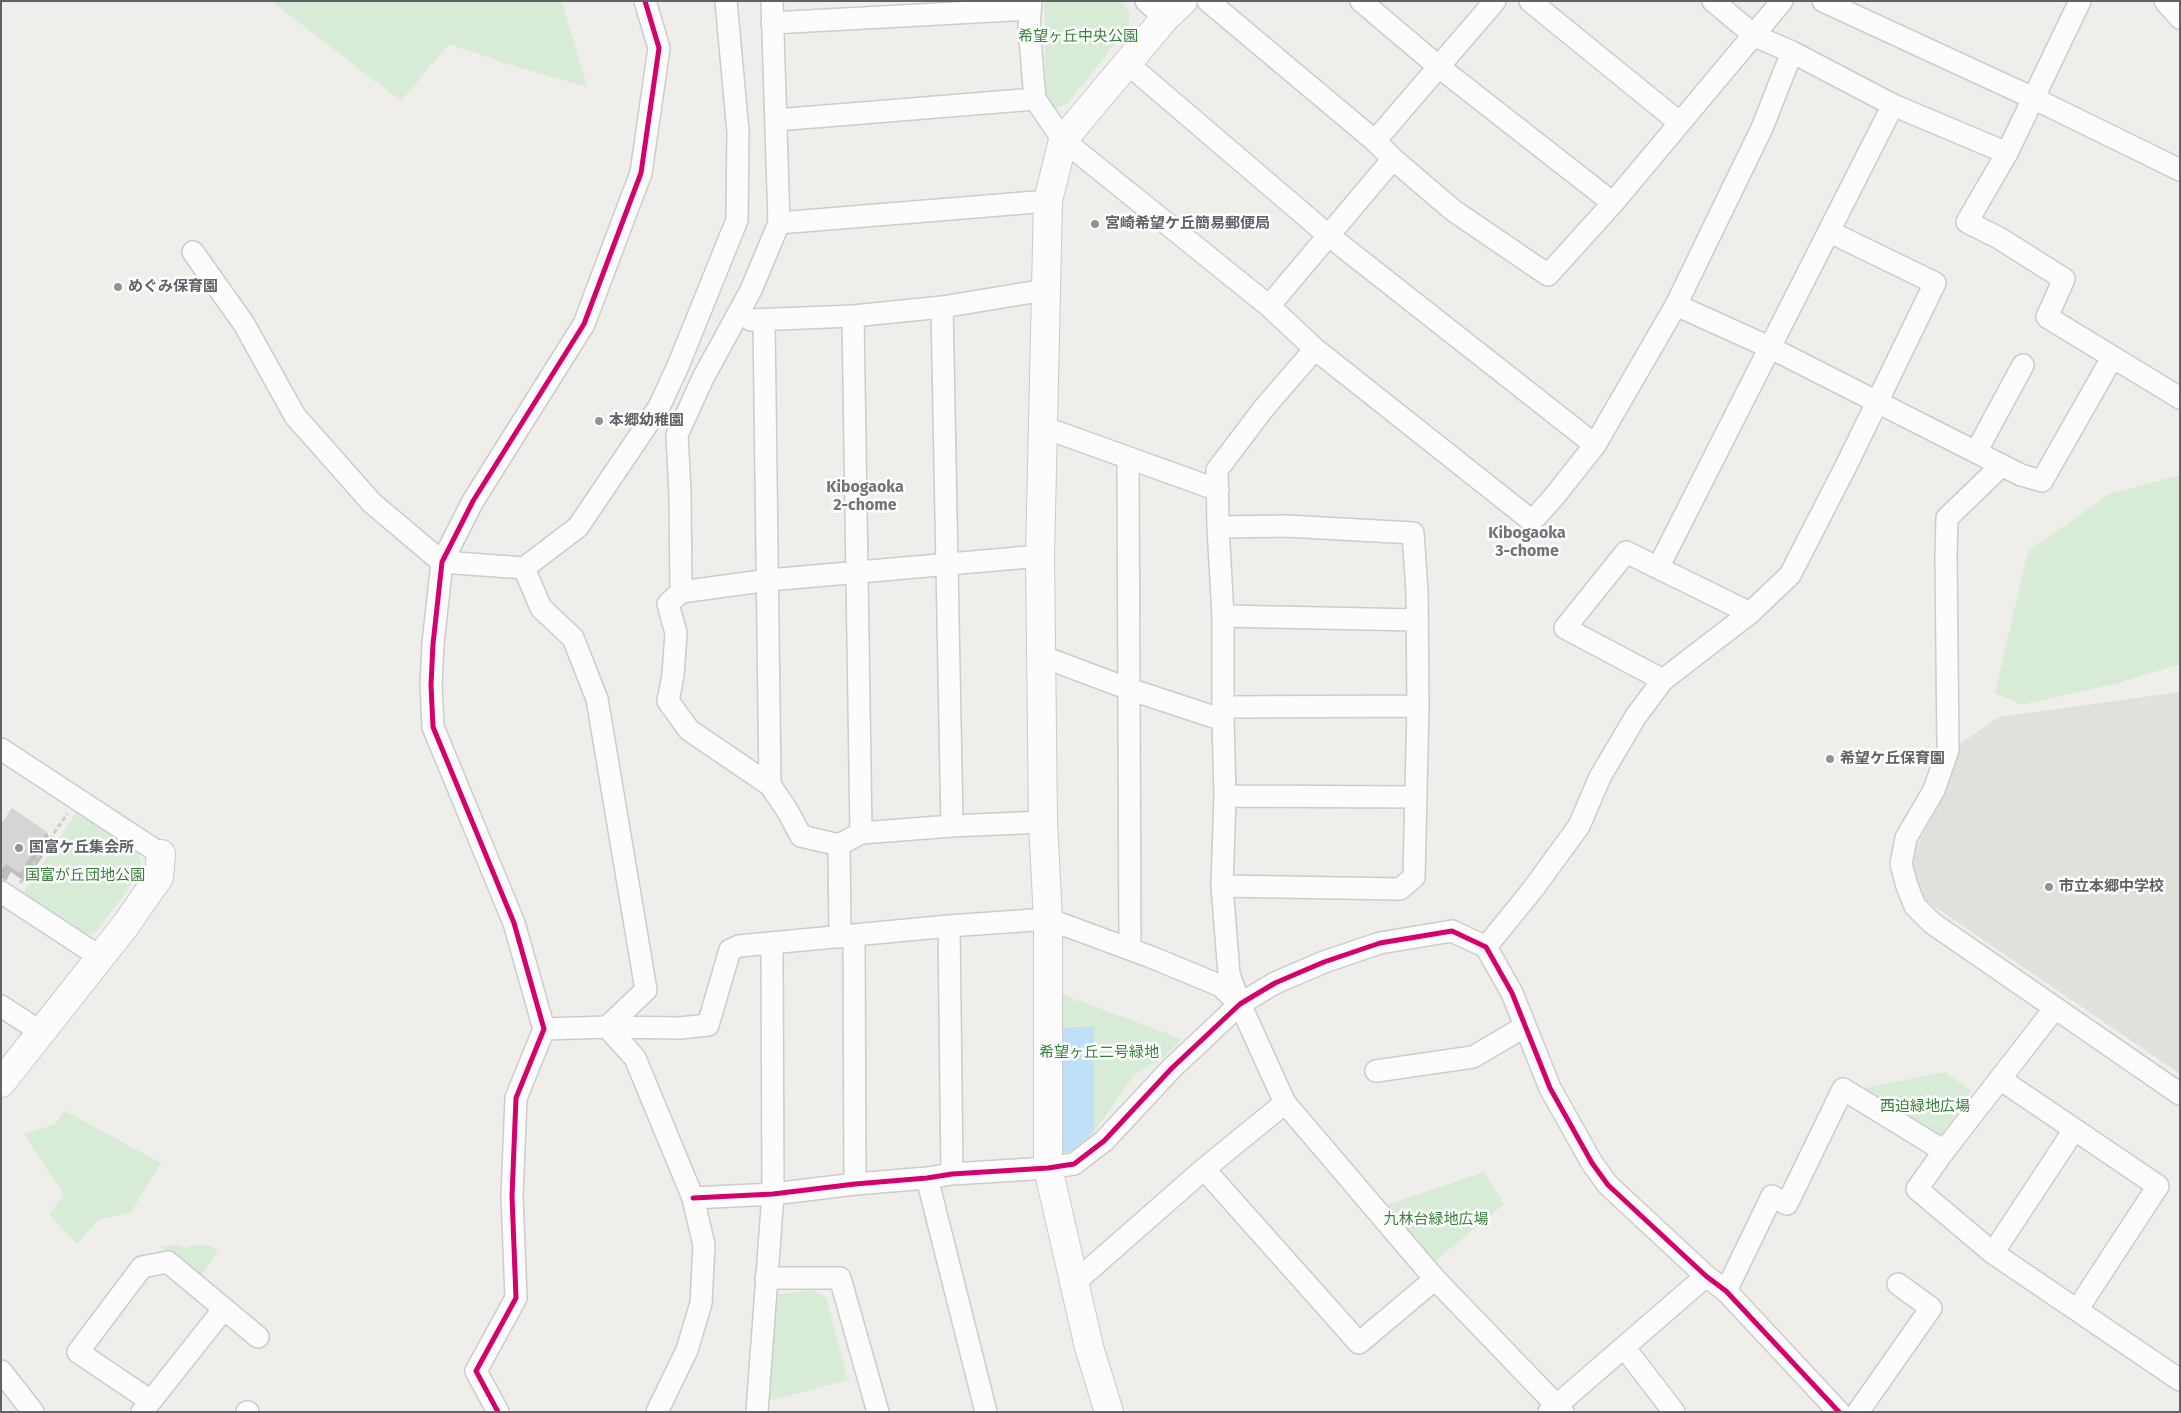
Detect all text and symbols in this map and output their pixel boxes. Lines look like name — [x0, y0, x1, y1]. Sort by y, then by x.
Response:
park label: 希望ヶ丘中央公園 — [1018, 28, 1138, 46]
place label: 宮崎希望ケ丘簡易郵便局 — [1105, 215, 1270, 233]
marker: 宮崎希望ケ丘簡易郵便局 — [1089, 218, 1101, 230]
place label: めぐみ保育園 — [128, 278, 218, 296]
marker: めぐみ保育園 — [112, 281, 124, 293]
place label: 本郷幼稚園 — [609, 412, 684, 430]
marker: 本郷幼稚園 — [593, 415, 605, 427]
district label: Kibogaoka 2-chome — [826, 478, 904, 516]
district label: Kibogaoka 3-chome — [1488, 524, 1566, 562]
place label: 希望ケ丘保育園 — [1840, 750, 1945, 768]
marker: 希望ケ丘保育園 — [1824, 753, 1836, 765]
place label: 国富ケ丘集会所 — [29, 839, 134, 857]
marker: 国富ケ丘集会所 — [13, 842, 25, 854]
park label: 国富が丘団地公園 — [25, 867, 145, 885]
place label: 市立本郷中学校 — [2059, 878, 2164, 896]
marker: 市立本郷中学校 — [2043, 881, 2055, 893]
park label: 希望ヶ丘二号緑地 — [1039, 1044, 1159, 1062]
park label: 西迫緑地広場 — [1880, 1098, 1970, 1116]
park label: 九林台緑地広場 — [1384, 1211, 1488, 1229]

